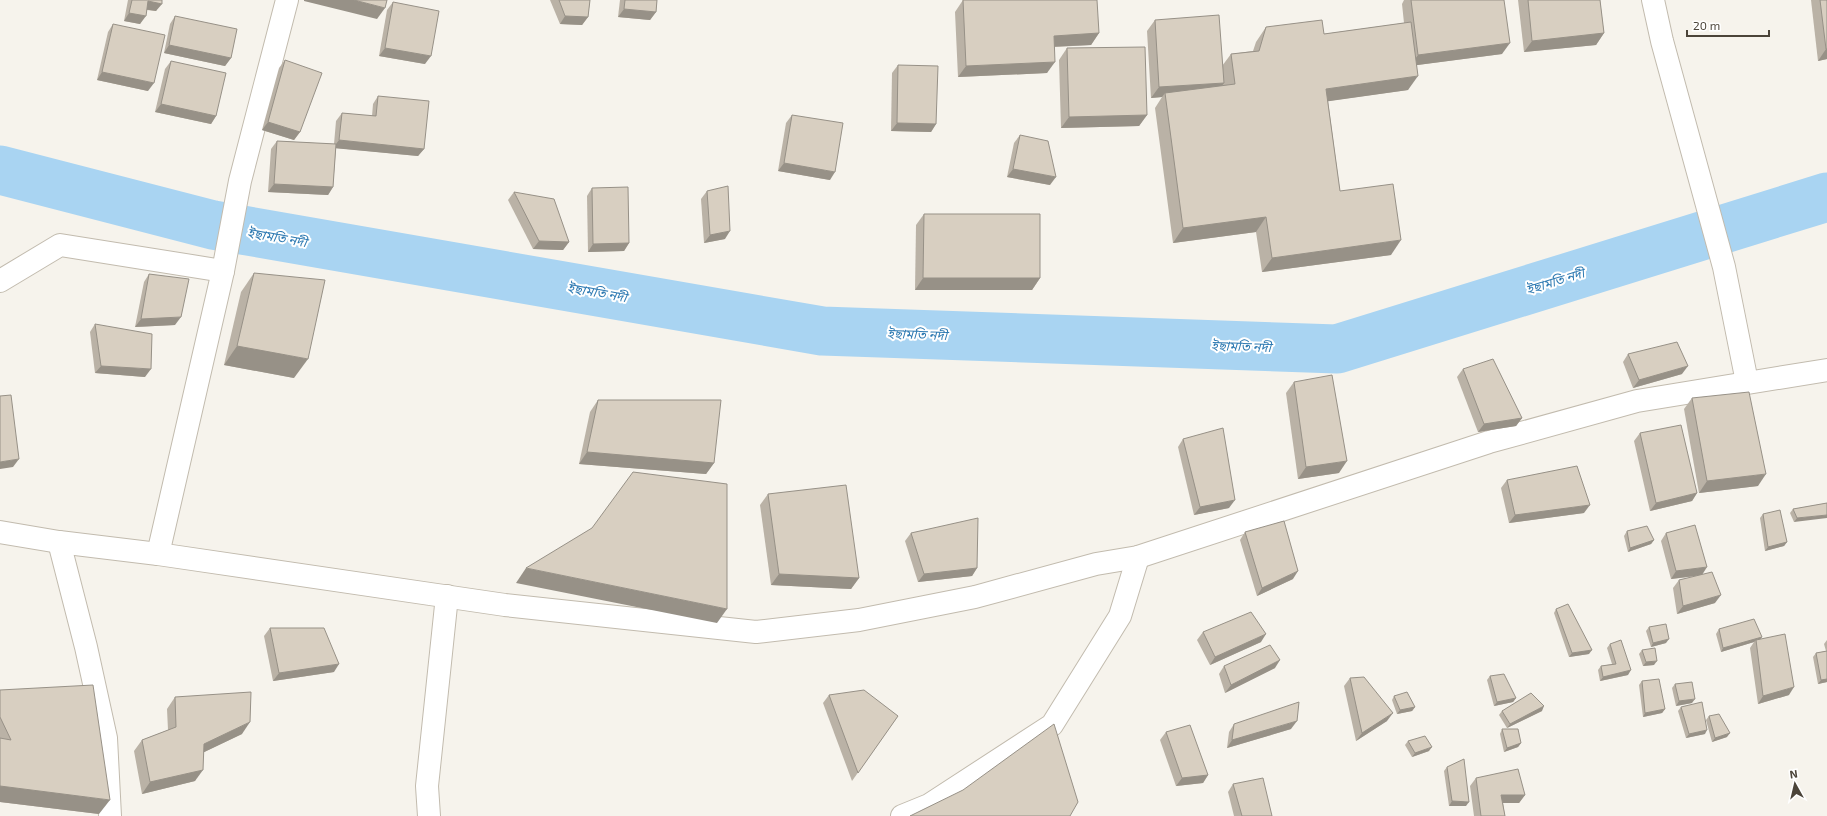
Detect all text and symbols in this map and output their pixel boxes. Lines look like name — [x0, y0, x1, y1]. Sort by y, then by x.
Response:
scale bar — [1687, 12, 1769, 38]
text: 20 m — [1693, 18, 1720, 32]
water label: ইছামতি নদী — [246, 224, 311, 251]
water label: ইছামতি নদী — [1524, 264, 1589, 297]
water label: ইছামতি নদী — [566, 279, 631, 306]
water label: ইছামতি নদী — [887, 325, 950, 343]
water label: ইছামতি নদী — [1211, 337, 1274, 355]
north arrow — [1775, 764, 1815, 804]
text: N — [1789, 767, 1798, 781]

